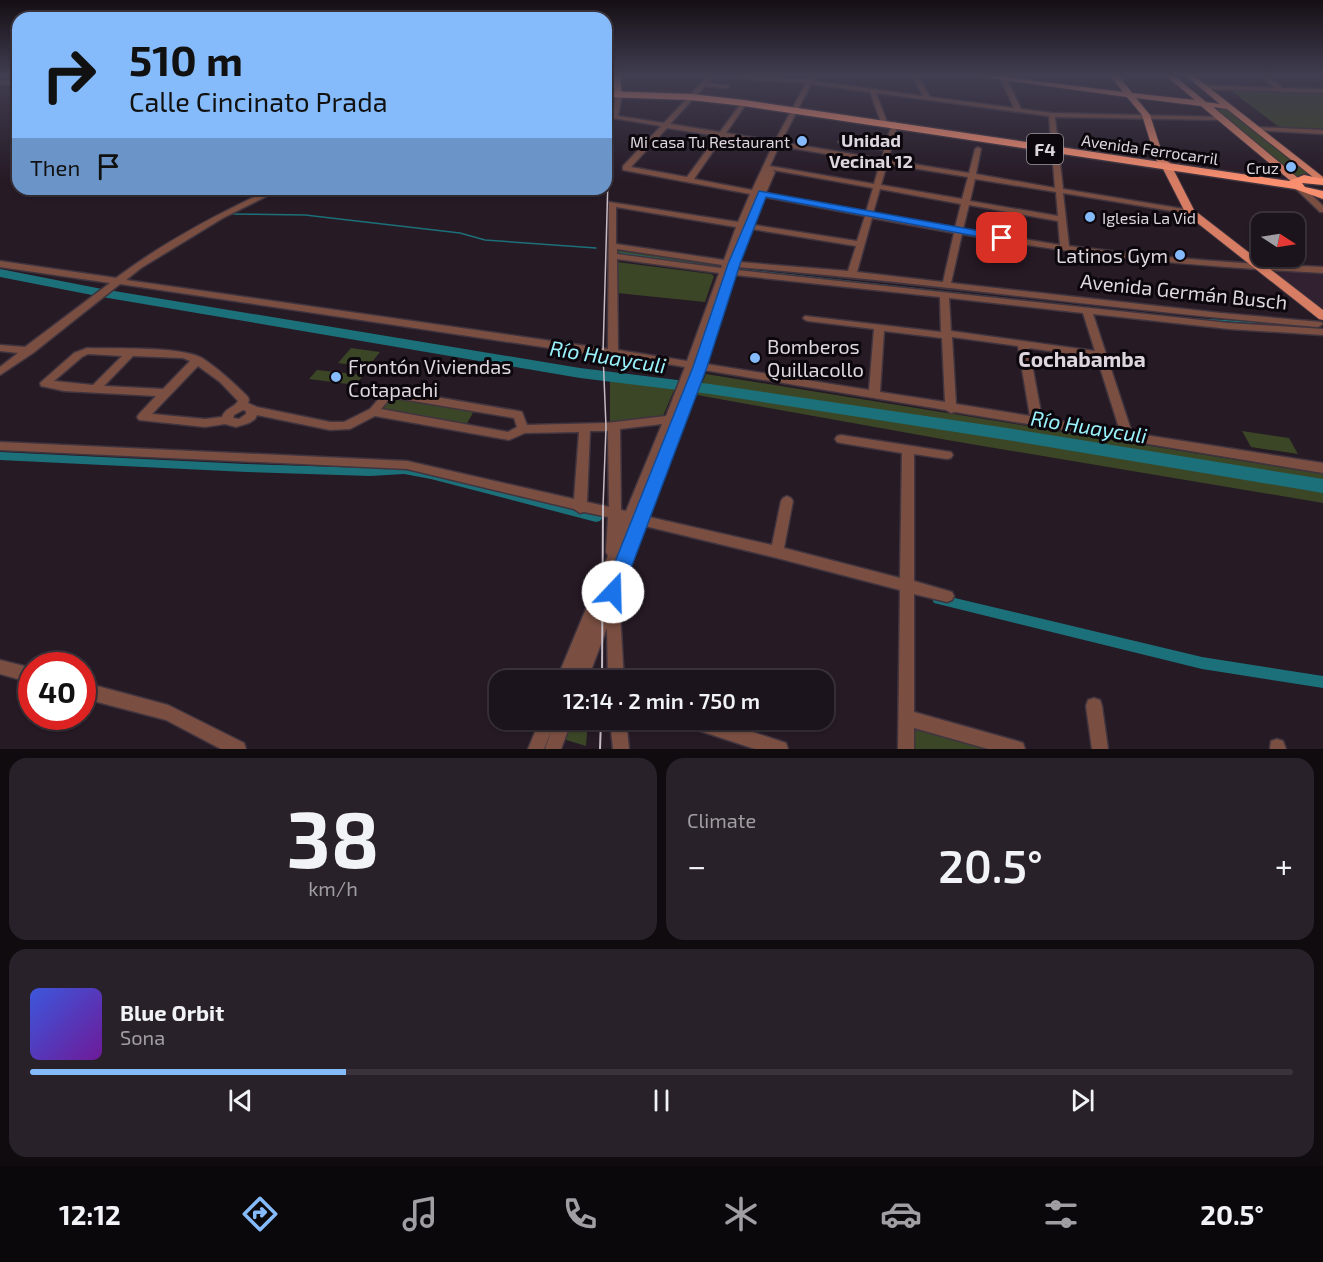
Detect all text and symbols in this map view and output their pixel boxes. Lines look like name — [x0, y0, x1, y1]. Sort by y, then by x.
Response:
text: 510 m — [129, 34, 243, 84]
icon: right — [30, 36, 108, 114]
text: Calle Cincinato Prada — [129, 85, 387, 117]
district label: Unidad Vecinal 12 — [829, 129, 913, 172]
street label: Avenida Ferrocarril — [1080, 130, 1220, 168]
place label: Mi casa Tu Restaurant — [630, 132, 790, 151]
marker: Mi casa Tu Restaurant — [795, 134, 809, 148]
road number: F4 — [1027, 134, 1063, 164]
icon: arrive — [92, 150, 125, 183]
text: Then — [30, 154, 80, 180]
place label: Cruz — [1246, 158, 1279, 177]
marker: Cruz — [1284, 160, 1298, 174]
place label: Iglesia La Vid — [1102, 208, 1196, 227]
marker: Iglesia La Vid — [1083, 210, 1097, 224]
pin — [976, 212, 1027, 263]
north arrow — [1251, 213, 1305, 267]
map controls — [1251, 213, 1305, 267]
icon: arrive — [985, 221, 1018, 254]
place label: Latinos Gym — [1056, 243, 1168, 267]
marker: Latinos Gym — [1173, 248, 1187, 262]
street label: Avenida Germán Busch — [1079, 268, 1289, 314]
water label: Río Huayculi — [548, 334, 668, 379]
place label: Bomberos Quillacollo — [767, 334, 864, 381]
district label: Cochabamba — [1018, 346, 1146, 371]
marker: Bomberos Quillacollo — [748, 351, 762, 365]
place label: Frontón Viviendas Cotapachi — [348, 354, 511, 401]
marker: Frontón Viviendas Cotapachi — [329, 370, 343, 384]
water label: Río Huayculi — [1029, 404, 1149, 449]
position arrow — [581, 560, 645, 624]
speed limit sign: 40 — [18, 652, 96, 730]
text: 12:14 · 2 min · 750 m — [563, 687, 760, 713]
text: 38 — [287, 790, 379, 884]
text: Climate — [687, 808, 756, 832]
text: 20.5° — [938, 838, 1043, 892]
text: − — [687, 845, 706, 885]
text: + — [1275, 845, 1293, 885]
text: km/h — [308, 876, 358, 900]
text: Blue Orbit — [120, 999, 224, 1025]
text: Sona — [120, 1025, 165, 1049]
icon: previous — [224, 1084, 257, 1117]
icon: pause — [645, 1084, 678, 1117]
icon: next — [1066, 1084, 1099, 1117]
icon: directions — [239, 1193, 281, 1235]
icon: music — [399, 1193, 441, 1235]
icon: phone — [559, 1193, 601, 1235]
icon: climate — [720, 1193, 762, 1235]
icon: car — [880, 1193, 922, 1235]
icon: filters — [1040, 1193, 1082, 1235]
text: 12:12 — [59, 1198, 121, 1230]
text: 20.5° — [1200, 1198, 1264, 1230]

